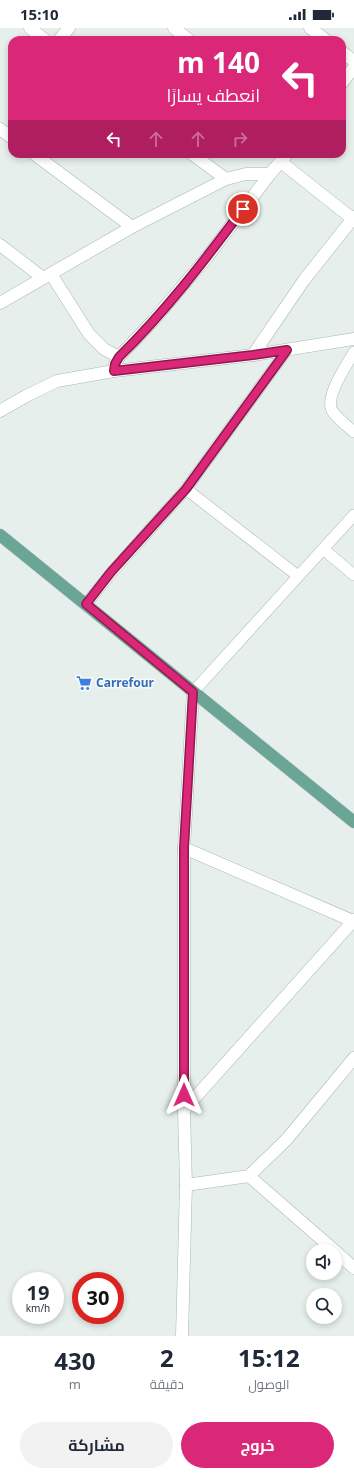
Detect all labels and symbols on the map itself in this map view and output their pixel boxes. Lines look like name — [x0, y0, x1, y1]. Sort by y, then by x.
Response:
pin — [226, 192, 260, 226]
supermarket icon: Carrefour — [75, 674, 93, 692]
place label: Carrefour — [96, 674, 154, 691]
position arrow — [163, 1074, 205, 1116]
speed limit sign: 30 — [72, 1272, 124, 1324]

